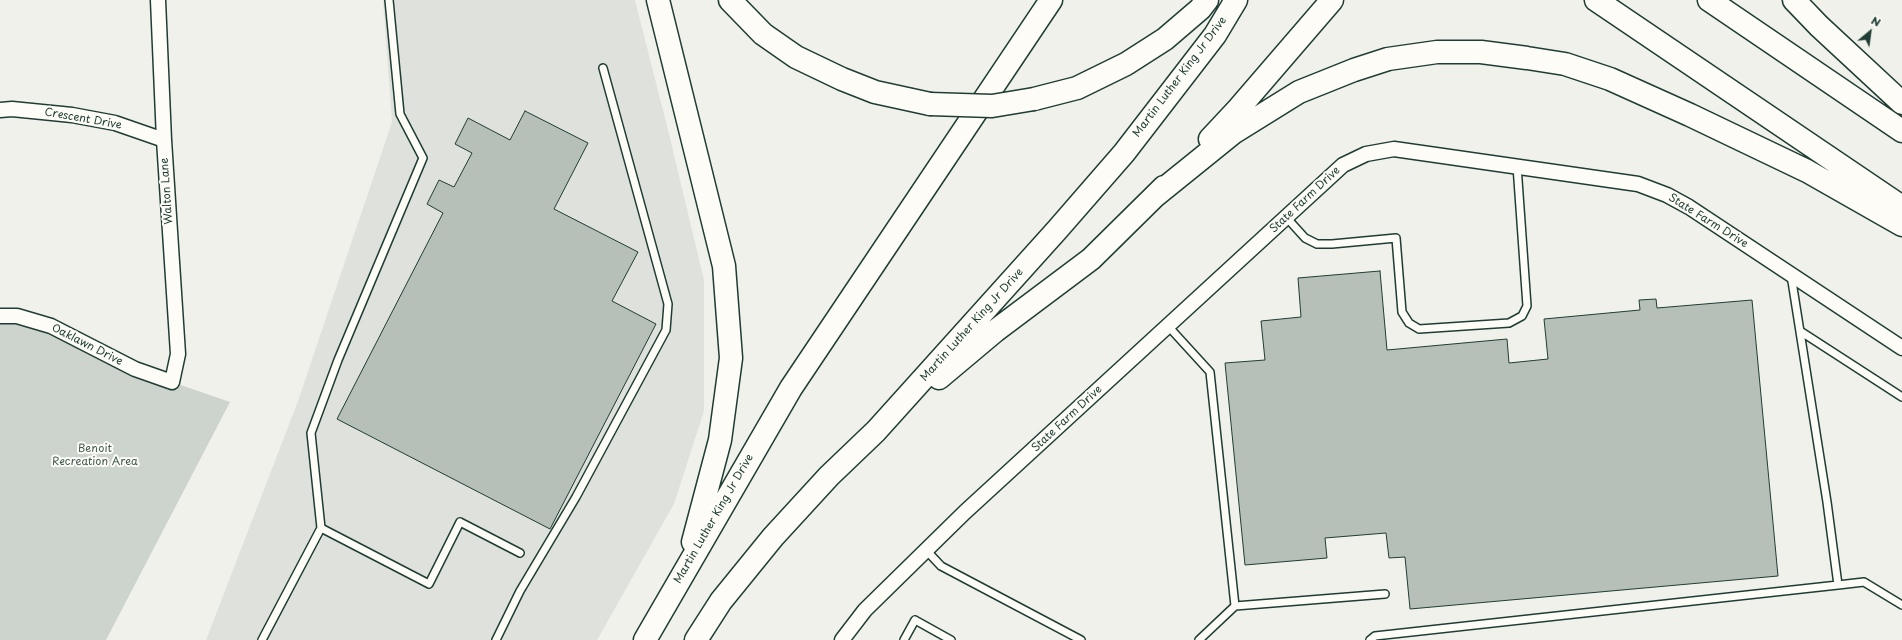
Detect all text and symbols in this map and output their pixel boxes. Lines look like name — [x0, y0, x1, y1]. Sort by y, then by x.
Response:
north arrow — [1850, 12, 1890, 52]
text: N — [1868, 12, 1884, 31]
street label: Martin Luther King Jr Drive — [1130, 14, 1230, 140]
street label: Crescent Drive — [43, 106, 123, 132]
street label: Walton Lane — [158, 157, 176, 225]
street label: State Farm Drive — [1267, 164, 1343, 236]
street label: State Farm Drive — [1666, 191, 1750, 251]
street label: Martin Luther King Jr Drive — [918, 266, 1026, 384]
street label: Oaklawn Drive — [49, 321, 125, 369]
street label: State Farm Drive — [1029, 383, 1105, 455]
park label: Benoit Recreation Area — [52, 442, 138, 468]
street label: Martin Luther King Jr Drive — [671, 452, 757, 586]

